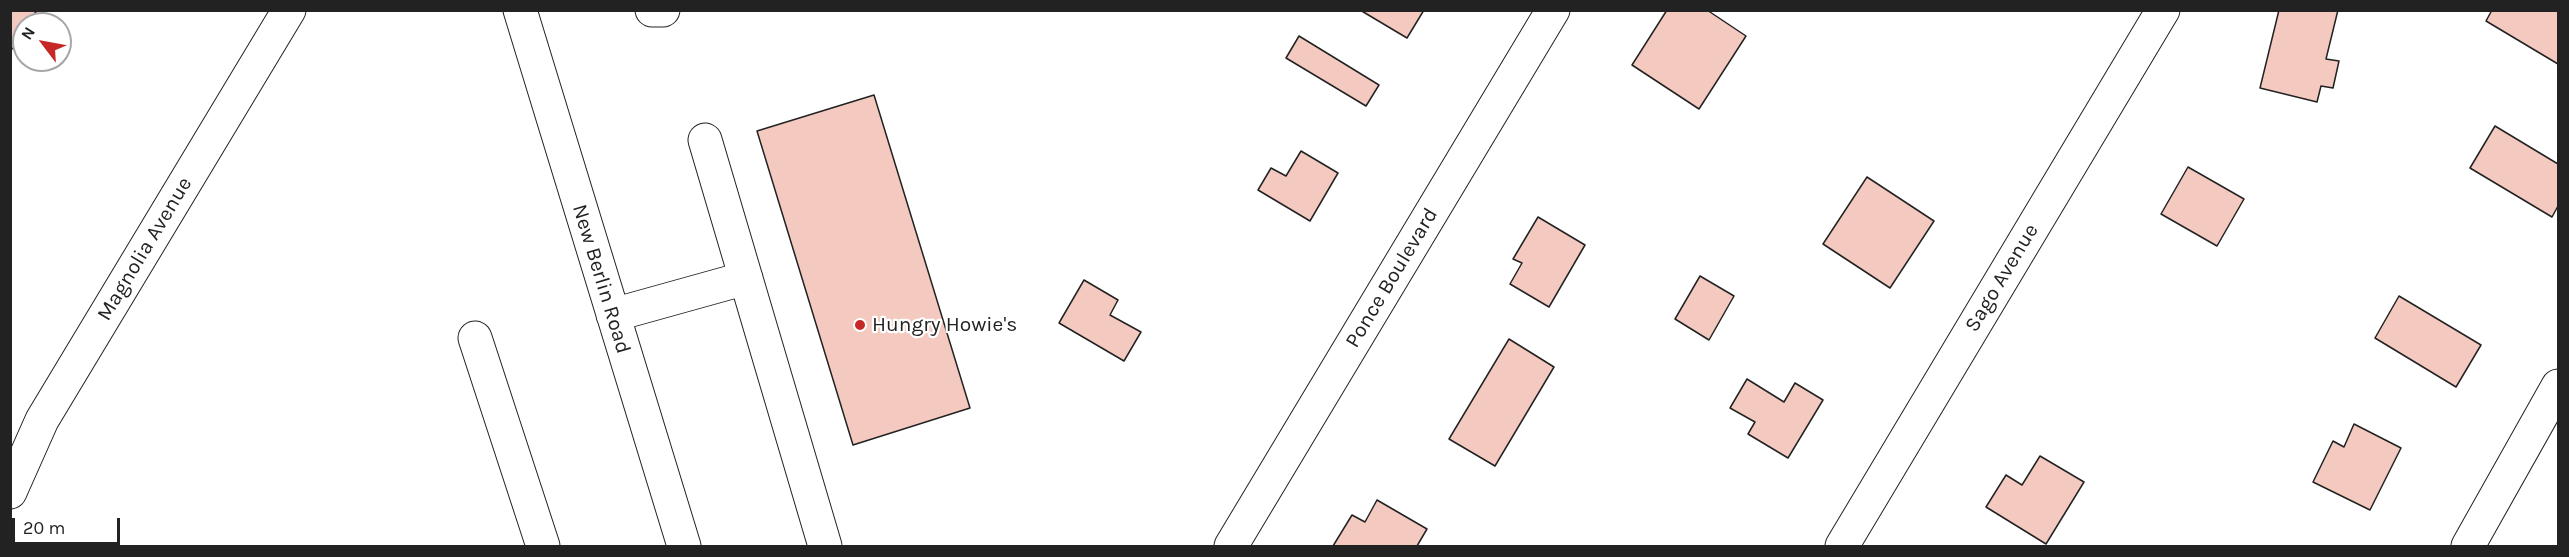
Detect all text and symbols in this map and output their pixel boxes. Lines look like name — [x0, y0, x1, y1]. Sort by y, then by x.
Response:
north arrow — [12, 12, 72, 72]
text: N — [17, 23, 39, 43]
street label: Magnolia Avenue — [92, 173, 198, 325]
street label: New Berlin Road — [566, 201, 636, 357]
street label: Ponce Boulevard — [1340, 204, 1444, 352]
street label: Sago Avenue — [1960, 219, 2044, 337]
place label: Hungry Howie's — [872, 312, 1017, 338]
marker: Hungry Howie's — [853, 318, 867, 332]
scale bar — [15, 506, 123, 544]
text: 20 m — [23, 517, 65, 539]

